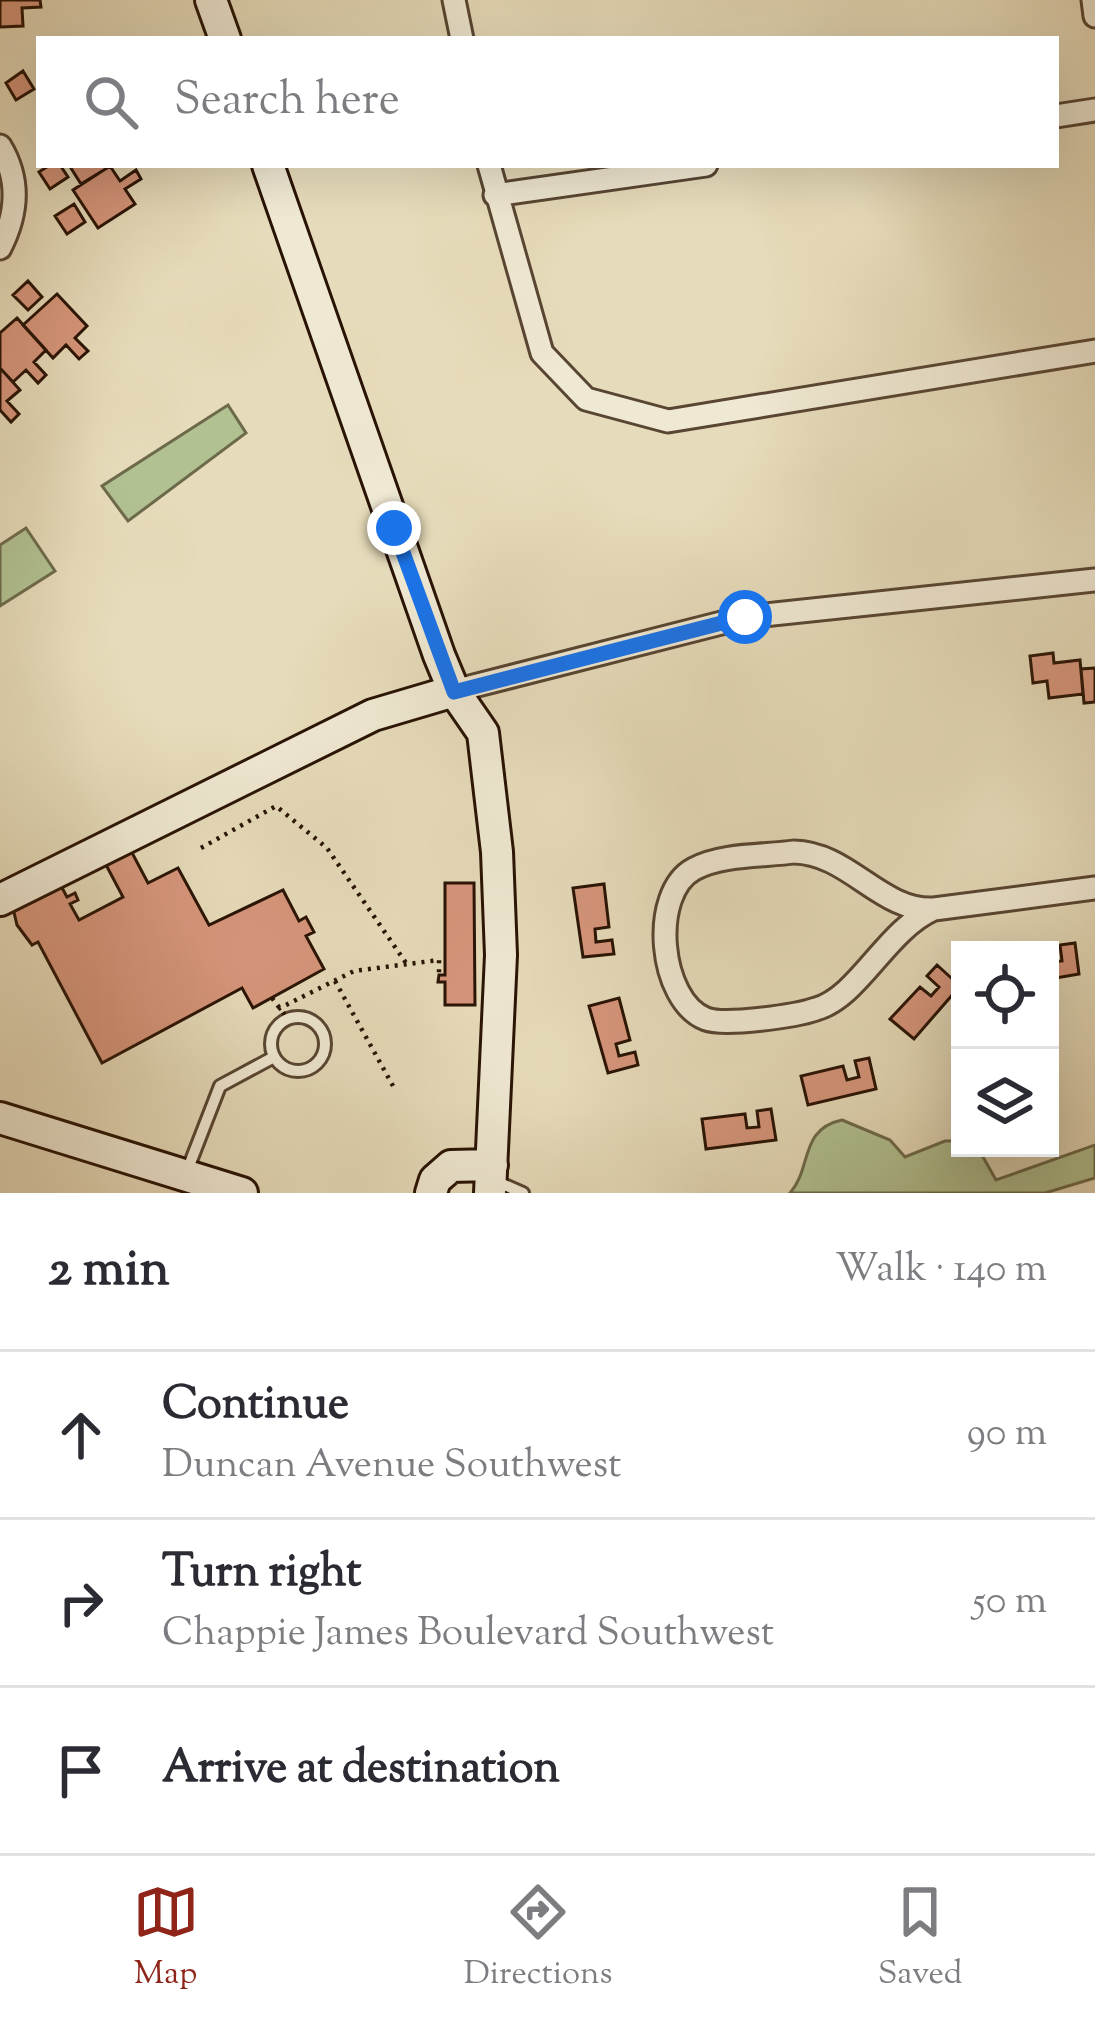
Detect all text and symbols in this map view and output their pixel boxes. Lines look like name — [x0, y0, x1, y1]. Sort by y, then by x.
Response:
search box — [36, 36, 1059, 168]
icon: search — [78, 69, 144, 135]
text: Search here — [174, 70, 400, 135]
route end — [367, 501, 421, 555]
route start — [718, 590, 772, 644]
map controls — [951, 941, 1059, 1157]
button: locate — [951, 941, 1059, 1049]
button: layers — [951, 1049, 1059, 1157]
text: 2 min — [48, 1235, 170, 1308]
text: Walk · 140 m — [835, 1243, 1047, 1299]
text: Continue — [162, 1374, 349, 1439]
icon: ahead — [48, 1402, 114, 1468]
text: 90 m — [967, 1407, 1047, 1463]
text: Duncan Avenue Southwest — [162, 1439, 621, 1495]
text: Turn right — [162, 1542, 361, 1607]
icon: right — [48, 1570, 114, 1636]
text: 50 m — [972, 1575, 1047, 1631]
text: Chappie James Boulevard Southwest — [162, 1607, 774, 1663]
icon: arrive — [48, 1738, 114, 1804]
text: Arrive at destination — [162, 1738, 560, 1803]
tab: Map — [133, 1879, 199, 1999]
tab: Directions — [464, 1879, 613, 1999]
tab: Saved — [878, 1879, 962, 1999]

